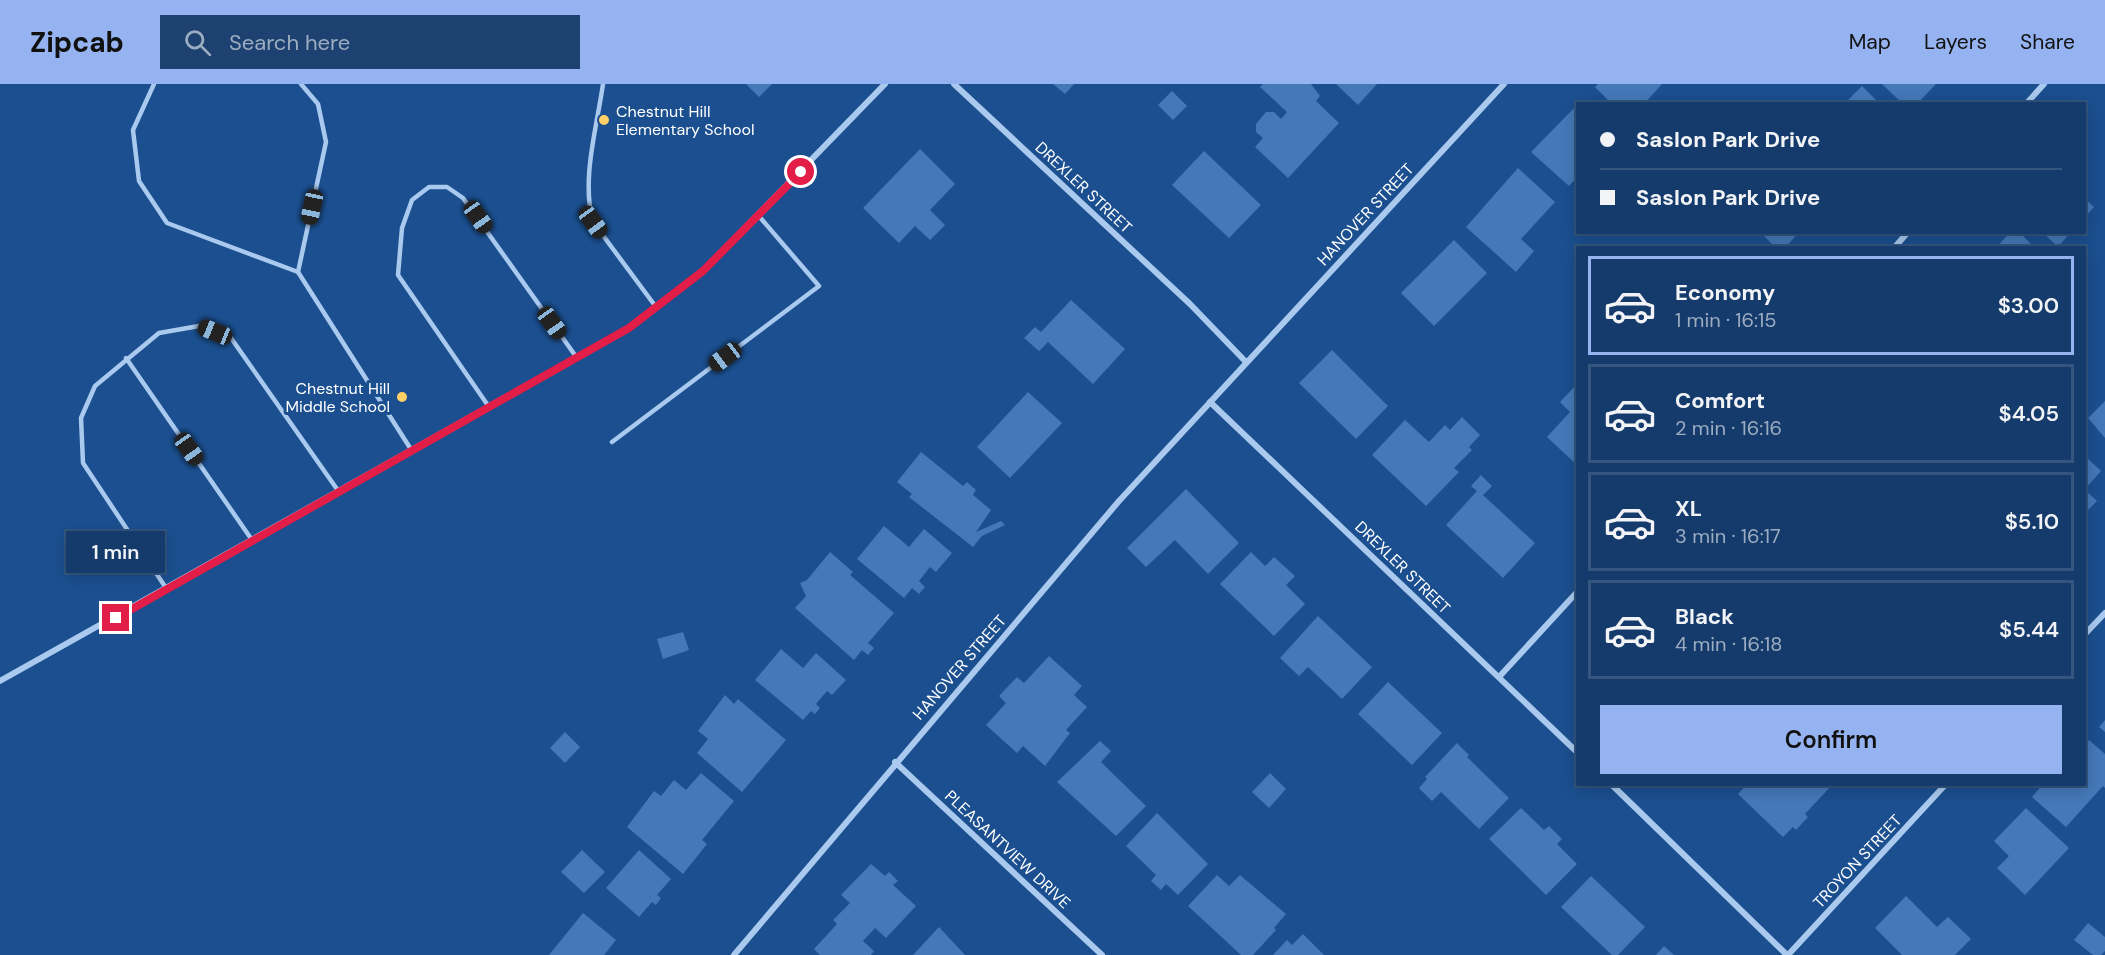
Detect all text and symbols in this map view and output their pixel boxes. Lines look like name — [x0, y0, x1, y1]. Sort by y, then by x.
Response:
search box — [160, 15, 580, 69]
text: Zipcab — [30, 24, 124, 61]
icon: search — [181, 26, 214, 59]
text: Search here — [229, 28, 350, 57]
text: Map — [1849, 28, 1891, 56]
text: Layers — [1924, 28, 1987, 56]
text: Share — [2020, 28, 2075, 56]
place label: Chestnut Hill Elementary School — [616, 101, 754, 140]
marker: Chestnut Hill Elementary School — [597, 113, 611, 127]
text: Saslon Park Drive — [1636, 125, 1820, 154]
street label: DREXLER STREET — [1031, 137, 1137, 238]
route start — [787, 158, 814, 185]
street label: HANOVER STREET — [1312, 159, 1418, 270]
text: Saslon Park Drive — [1636, 183, 1820, 212]
car — [299, 188, 325, 226]
car — [460, 197, 496, 237]
car — [575, 202, 611, 242]
text: Economy — [1675, 278, 1775, 307]
icon: car — [1603, 279, 1657, 333]
text: $3.00 — [1998, 291, 2059, 320]
car — [534, 303, 570, 343]
text: 1 min · 16:15 — [1675, 307, 1777, 333]
car — [195, 317, 235, 347]
car — [705, 339, 745, 375]
place label: Chestnut Hill Middle School — [286, 378, 390, 417]
text: Comfort — [1675, 386, 1765, 415]
icon: car — [1603, 387, 1657, 441]
marker: Chestnut Hill Middle School — [395, 390, 409, 404]
text: $4.05 — [1999, 399, 2059, 428]
text: 2 min · 16:16 — [1675, 415, 1782, 441]
car — [171, 429, 207, 469]
text: XL — [1675, 494, 1702, 523]
icon: car — [1603, 495, 1657, 549]
text: $5.10 — [2005, 507, 2059, 536]
street label: DREXLER STREET — [1350, 516, 1455, 618]
text: 3 min · 16:17 — [1675, 523, 1781, 549]
callout: 1 min — [66, 531, 166, 573]
text: 1 min — [92, 539, 139, 565]
text: Black — [1675, 602, 1734, 631]
icon: car — [1603, 603, 1657, 657]
route end — [102, 604, 129, 631]
street label: HANOVER STREET — [908, 610, 1011, 724]
text: $5.44 — [1999, 615, 2059, 644]
text: 4 min · 16:18 — [1675, 631, 1782, 657]
button: Confirm — [1600, 705, 2062, 774]
street label: PLEASANTVIEW DRIVE — [940, 786, 1075, 913]
street label: TROYON STREET — [1808, 810, 1906, 913]

